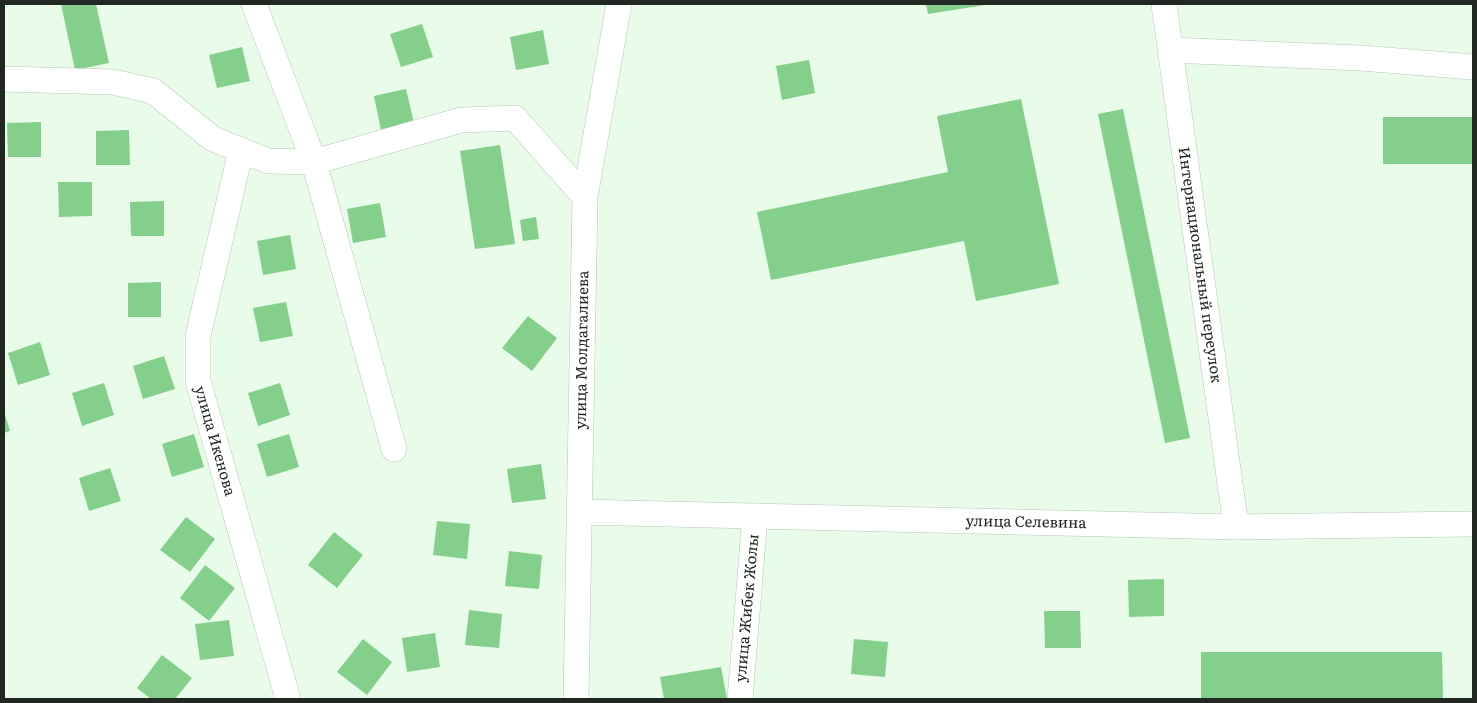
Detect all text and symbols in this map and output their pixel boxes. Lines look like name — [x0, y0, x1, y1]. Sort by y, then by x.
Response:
street label: Интернациональный переулок — [1174, 145, 1229, 384]
street label: улица Молдагалиева — [568, 270, 593, 430]
street label: улица Икенова — [190, 383, 243, 499]
street label: улица Селевина — [965, 508, 1088, 533]
street label: улица Жибек Жолы — [728, 533, 763, 683]

